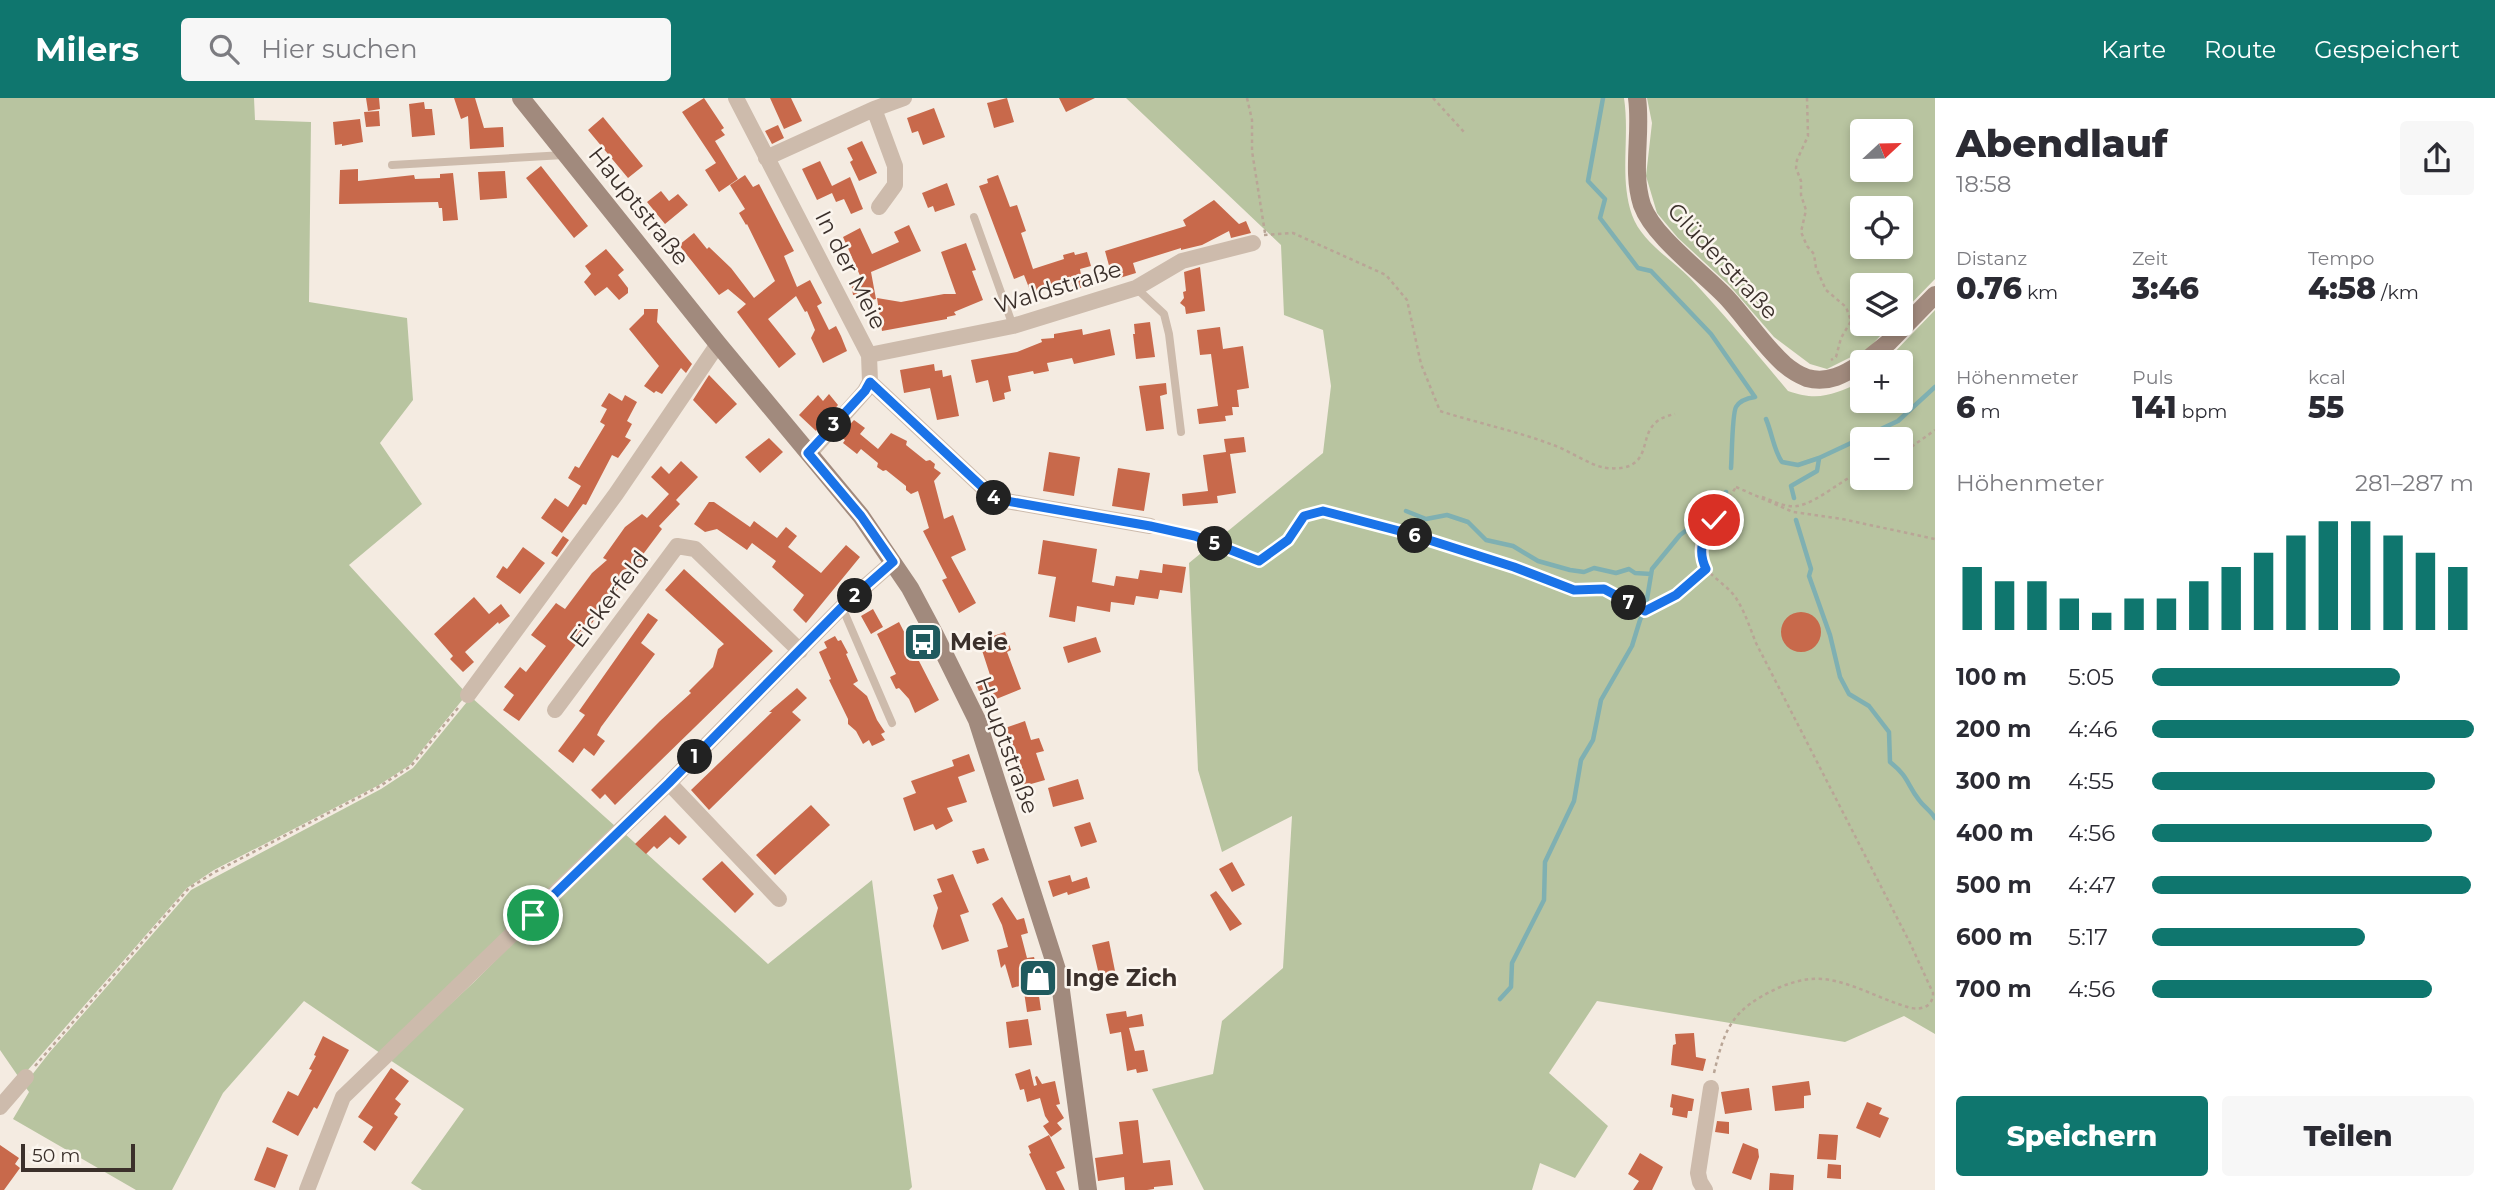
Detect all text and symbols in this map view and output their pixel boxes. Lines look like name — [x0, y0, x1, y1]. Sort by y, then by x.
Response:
search box — [181, 18, 671, 81]
text: Milers — [35, 29, 139, 69]
icon: search — [205, 30, 243, 68]
text: Hier suchen — [261, 33, 417, 65]
text: Karte — [2101, 35, 2166, 64]
text: Route — [2204, 35, 2276, 64]
text: Gespeichert — [2314, 35, 2460, 64]
north arrow — [1850, 119, 1913, 182]
map controls — [1850, 119, 1913, 490]
text: Abendlauf — [1956, 120, 2167, 167]
button: share — [2400, 121, 2474, 195]
street label: Hauptstraße — [583, 141, 695, 271]
text: 18:58 — [1956, 170, 2012, 198]
button: locate — [1850, 196, 1913, 259]
street label: Glüderstraße — [1662, 197, 1784, 325]
street label: In der Meie — [809, 206, 893, 334]
text: Distanz — [1956, 247, 2027, 270]
text: Zeit — [2132, 247, 2168, 270]
text: Tempo — [2308, 247, 2374, 270]
street label: Waldstraße — [991, 254, 1125, 320]
text: 0.76 — [1956, 270, 2022, 307]
text: 3:46 — [2132, 270, 2199, 307]
text: 4:58 — [2308, 270, 2376, 307]
button: layers — [1850, 273, 1913, 336]
text: km — [2022, 281, 2058, 304]
text: /km — [2376, 281, 2419, 304]
button: + — [1850, 350, 1913, 413]
text: Höhenmeter — [1956, 366, 2079, 389]
text: Puls — [2132, 366, 2173, 389]
text: kcal — [2308, 366, 2346, 389]
text: 6 — [1956, 389, 1975, 426]
text: 141 — [2132, 389, 2177, 426]
text: 55 — [2308, 389, 2344, 426]
text: m — [1975, 400, 2001, 423]
text: bpm — [2177, 400, 2227, 423]
pin: 3 — [816, 408, 852, 442]
text: 3 — [828, 413, 839, 436]
button: − — [1850, 427, 1913, 490]
text: Höhenmeter — [1956, 469, 2104, 497]
text: 281–287 m — [2355, 469, 2474, 497]
pin: 4 — [976, 480, 1012, 516]
text: 4 — [987, 486, 1000, 509]
pin — [1684, 490, 1744, 550]
icon: check — [1695, 501, 1733, 539]
pin: 6 — [1398, 518, 1432, 554]
text: 6 — [1408, 524, 1421, 547]
pin: 5 — [1198, 526, 1232, 562]
text: 5 — [1209, 532, 1220, 555]
street label: Eickerfeld — [564, 545, 654, 653]
pin: 2 — [838, 578, 872, 614]
text: 2 — [849, 584, 860, 607]
pin: 7 — [1612, 586, 1646, 620]
text: 7 — [1623, 591, 1634, 614]
bus stop icon: Meie — [902, 621, 944, 663]
place label: Meie — [950, 628, 1008, 656]
text: 100 m — [1956, 663, 2027, 691]
text: 5:05 — [2068, 663, 2114, 691]
street label: Hauptstraße — [969, 672, 1045, 818]
text: 200 m — [1956, 715, 2031, 743]
text: 4:46 — [2068, 715, 2117, 743]
pin: 1 — [678, 740, 712, 774]
text: 1 — [691, 745, 698, 768]
text: 300 m — [1956, 767, 2032, 795]
text: 4:55 — [2068, 767, 2114, 795]
text: 400 m — [1956, 819, 2034, 847]
text: 4:56 — [2068, 819, 2115, 847]
text: 500 m — [1956, 871, 2032, 899]
text: 4:47 — [2068, 871, 2116, 899]
pin — [503, 885, 563, 945]
icon: arrive — [514, 896, 552, 934]
text: 600 m — [1956, 923, 2033, 951]
text: 5:17 — [2068, 923, 2108, 951]
shop icon: Inge Zich — [1017, 957, 1059, 999]
place label: Inge Zich — [1065, 964, 1177, 992]
text: 700 m — [1956, 975, 2032, 1003]
text: 4:56 — [2068, 975, 2115, 1003]
button: Speichern — [1956, 1096, 2208, 1176]
button: Teilen — [2222, 1096, 2474, 1176]
scale bar — [21, 1141, 135, 1173]
text: 50 m — [32, 1144, 80, 1167]

